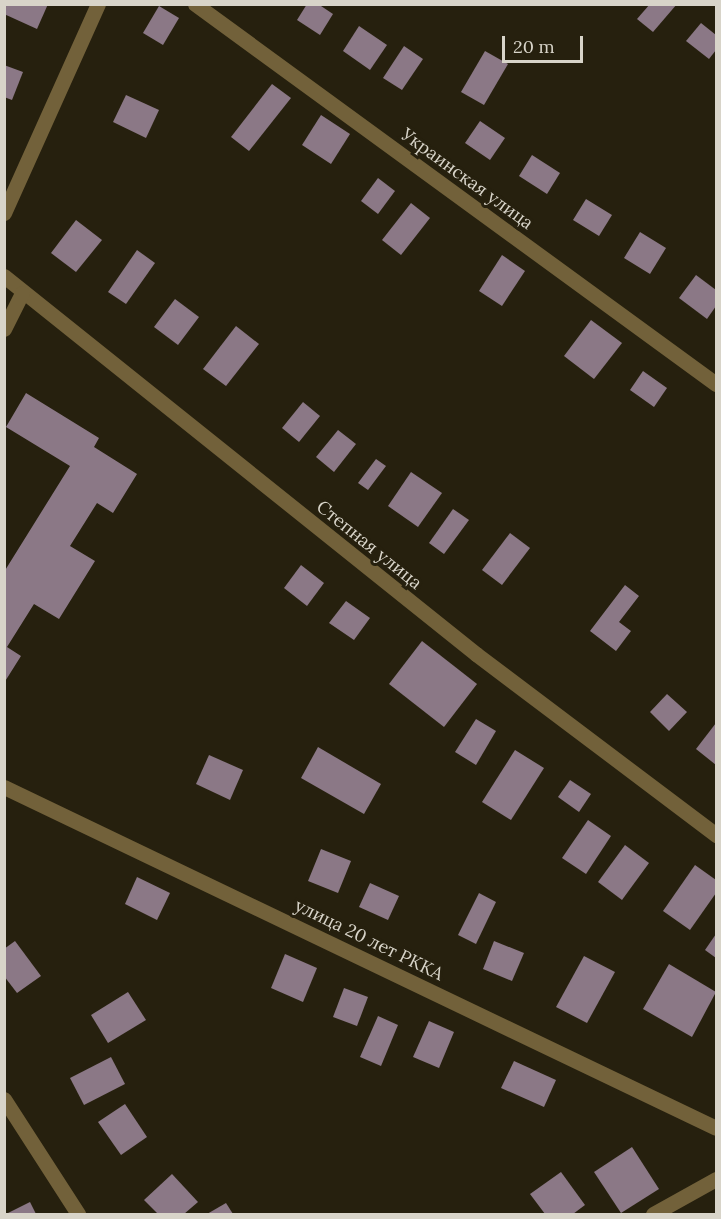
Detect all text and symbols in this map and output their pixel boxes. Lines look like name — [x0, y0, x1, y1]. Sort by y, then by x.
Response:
scale bar — [505, 24, 586, 62]
text: 20 m — [513, 35, 555, 58]
street label: Украинская улица — [397, 124, 537, 234]
street label: Степная улица — [312, 496, 426, 594]
street label: улица 20 лет РККА — [291, 895, 447, 985]

